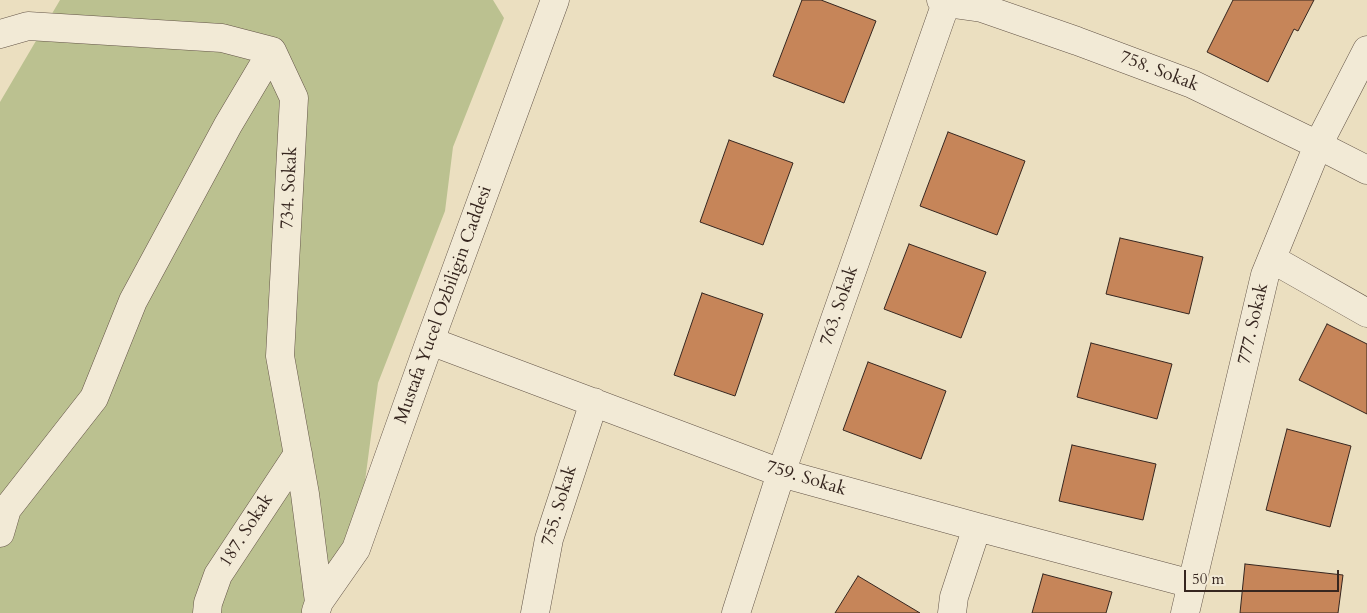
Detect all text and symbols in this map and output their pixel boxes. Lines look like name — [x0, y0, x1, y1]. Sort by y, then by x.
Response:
street label: 758. Sokak — [1116, 47, 1202, 97]
street label: 734. Sokak — [277, 146, 303, 230]
street label: Mustafa Yucel Ozbiligin Caddesi — [391, 183, 497, 427]
street label: 763. Sokak — [816, 263, 864, 349]
street label: 777. Sokak — [1234, 281, 1274, 367]
street label: 759. Sokak — [763, 457, 849, 501]
street label: 755. Sokak — [538, 463, 582, 549]
street label: 187. Sokak — [215, 490, 279, 572]
scale bar — [1187, 560, 1342, 592]
text: 50 m — [1192, 569, 1224, 589]

